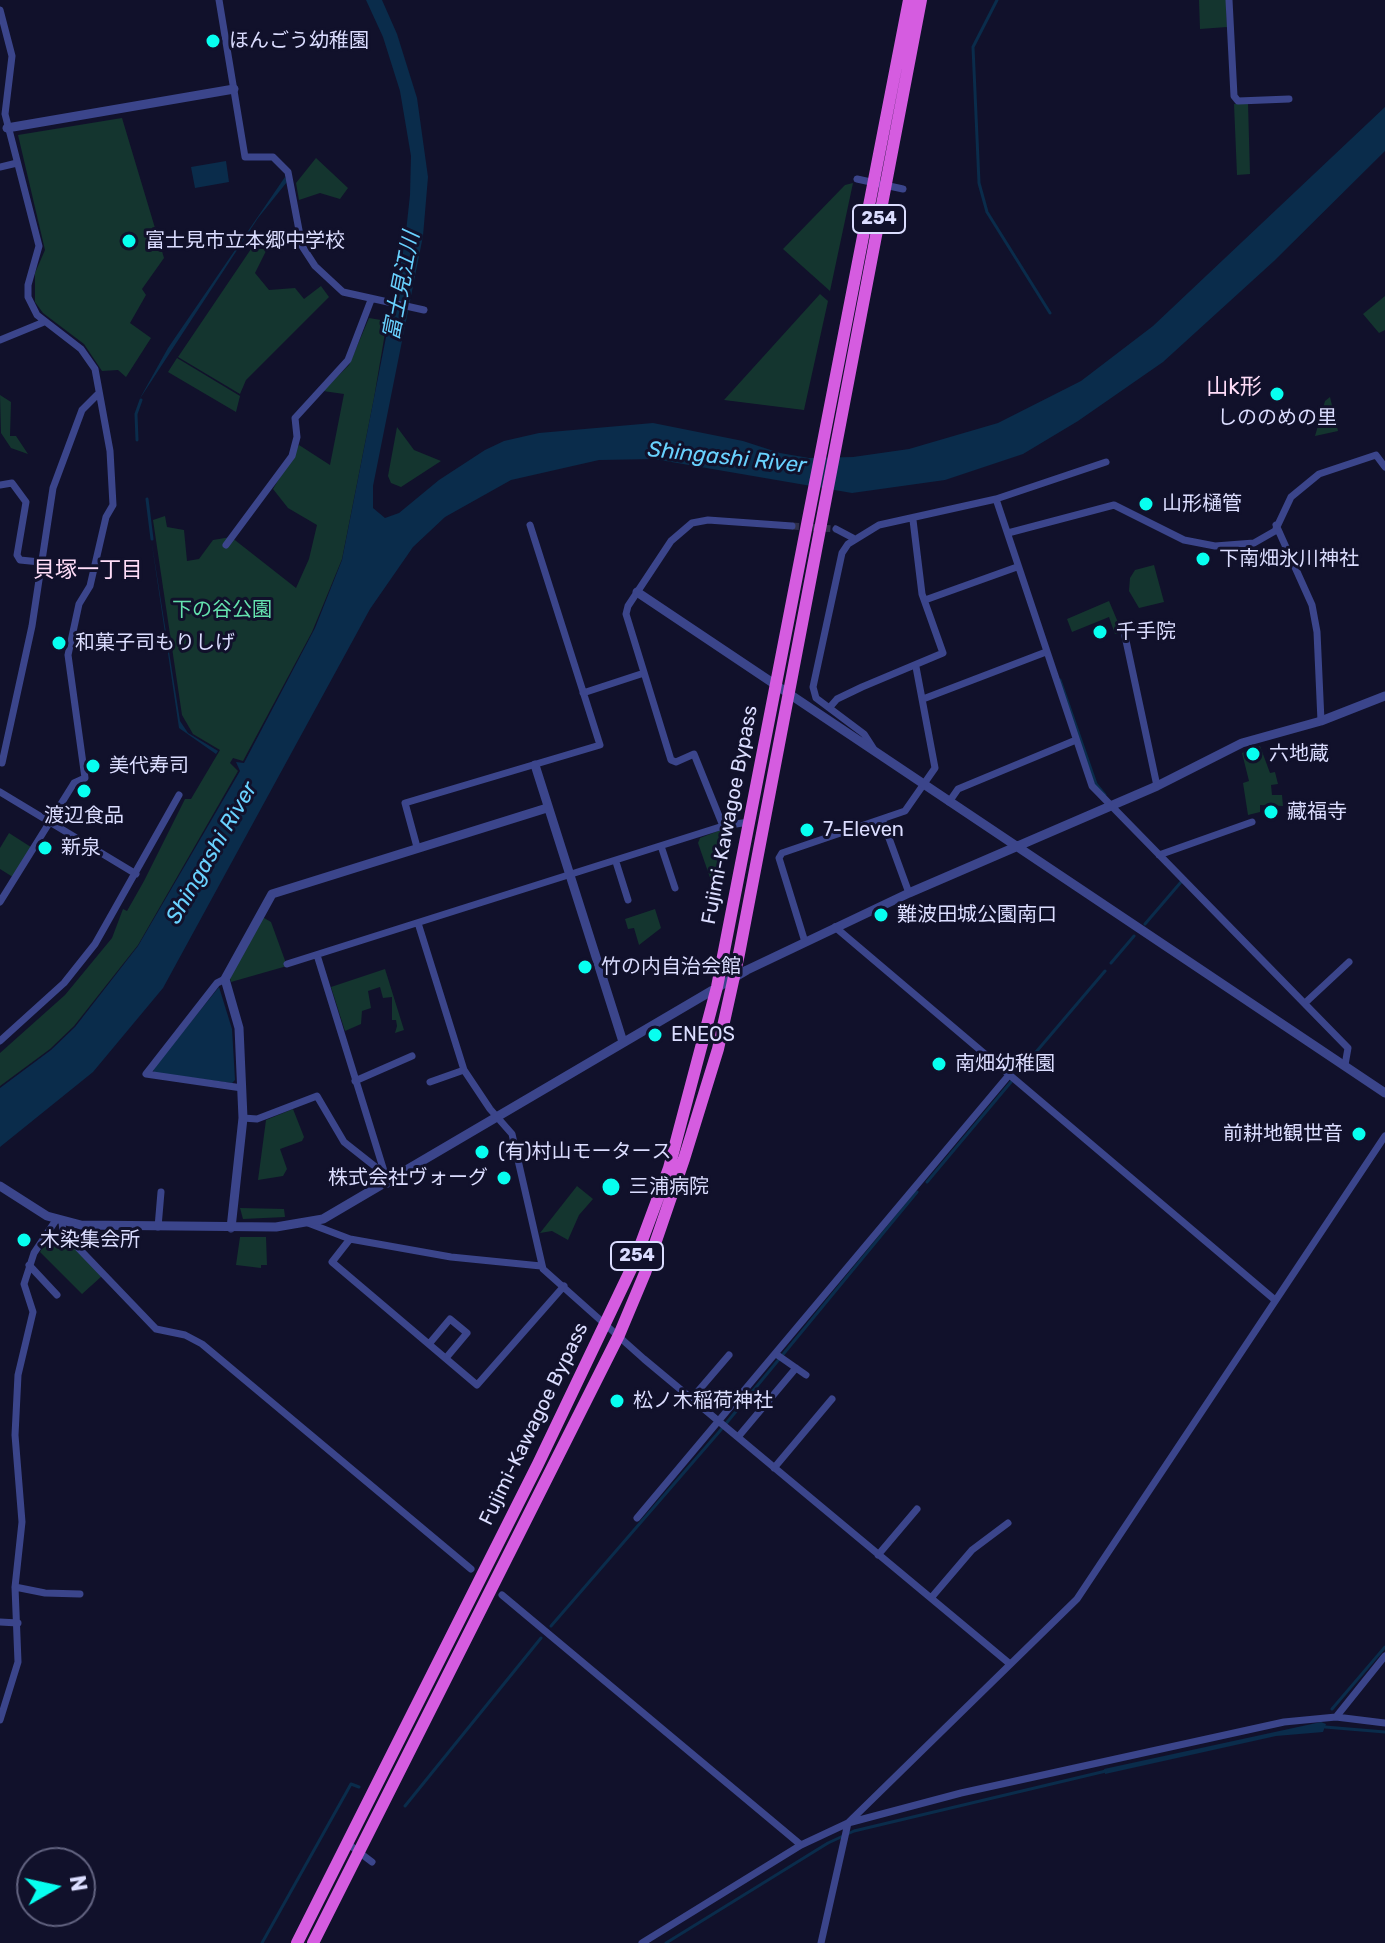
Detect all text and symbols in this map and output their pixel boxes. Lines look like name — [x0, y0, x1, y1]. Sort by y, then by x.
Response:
place label: ほんごう幼稚園 — [229, 29, 369, 53]
marker: ほんごう幼稚園 — [204, 32, 222, 50]
road number: 254 — [853, 205, 905, 233]
place label: 富士見市立本郷中学校 — [145, 229, 345, 253]
water label: 富士見江川 — [379, 229, 425, 343]
marker: 富士見市立本郷中学校 — [120, 232, 138, 250]
district label: 山k形 — [1206, 375, 1262, 401]
marker: しののめの里 — [1268, 385, 1286, 403]
place label: しののめの里 — [1217, 406, 1337, 430]
water label: Shingashi River — [646, 437, 808, 479]
place label: 山形樋管 — [1162, 492, 1242, 516]
marker: 山形樋管 — [1137, 495, 1155, 513]
place label: 下南畑氷川神社 — [1219, 547, 1359, 571]
marker: 下南畑氷川神社 — [1194, 550, 1212, 568]
district label: 貝塚一丁目 — [33, 558, 143, 584]
park label: 下の谷公園 — [172, 598, 272, 622]
place label: 千手院 — [1116, 620, 1176, 644]
marker: 千手院 — [1091, 623, 1109, 641]
place label: 和菓子司もりしげ — [75, 631, 235, 655]
marker: 和菓子司もりしげ — [50, 634, 68, 652]
street label: Fujimi-Kawagoe Bypass — [697, 703, 763, 927]
place label: 六地蔵 — [1269, 742, 1329, 766]
marker: 六地蔵 — [1244, 745, 1262, 763]
place label: 美代寿司 — [109, 754, 189, 778]
marker: 美代寿司 — [84, 757, 102, 775]
water label: Shingashi River — [161, 777, 263, 929]
marker: 渡辺食品 — [75, 782, 93, 800]
place label: 藏福寺 — [1287, 800, 1347, 824]
marker: 藏福寺 — [1262, 803, 1280, 821]
place label: 渡辺食品 — [44, 804, 124, 828]
place label: 7-Eleven — [823, 818, 904, 842]
marker: 7-Eleven — [798, 821, 816, 839]
place label: 新泉 — [61, 836, 101, 860]
marker: 新泉 — [36, 839, 54, 857]
place label: 難波田城公園南口 — [897, 903, 1057, 927]
marker: 難波田城公園南口 — [872, 906, 890, 924]
place label: 竹の内自治会館 — [601, 955, 741, 979]
marker: 竹の内自治会館 — [576, 958, 594, 976]
place label: ENEOS — [671, 1023, 735, 1047]
marker: ENEOS — [646, 1026, 664, 1044]
place label: 南畑幼稚園 — [955, 1052, 1055, 1076]
marker: 南畑幼稚園 — [930, 1055, 948, 1073]
place label: 前耕地観世音 — [1223, 1122, 1343, 1146]
marker: 前耕地観世音 — [1350, 1125, 1368, 1143]
place label: (有)村山モータース — [498, 1140, 672, 1164]
marker: (有)村山モータース — [473, 1143, 491, 1161]
place label: 株式会社ヴォーグ — [328, 1166, 488, 1190]
marker: 株式会社ヴォーグ — [495, 1169, 513, 1187]
place label: 三浦病院 — [629, 1175, 709, 1199]
marker: 三浦病院 — [600, 1176, 622, 1198]
place label: 木染集会所 — [40, 1228, 140, 1252]
marker: 木染集会所 — [15, 1231, 33, 1249]
road number: 254 — [611, 1242, 663, 1270]
street label: Fujimi-Kawagoe Bypass — [474, 1319, 594, 1529]
place label: 松ノ木稲荷神社 — [633, 1389, 773, 1413]
marker: 松ノ木稲荷神社 — [608, 1392, 626, 1410]
north arrow — [16, 1847, 96, 1927]
text: N — [64, 1874, 93, 1893]

